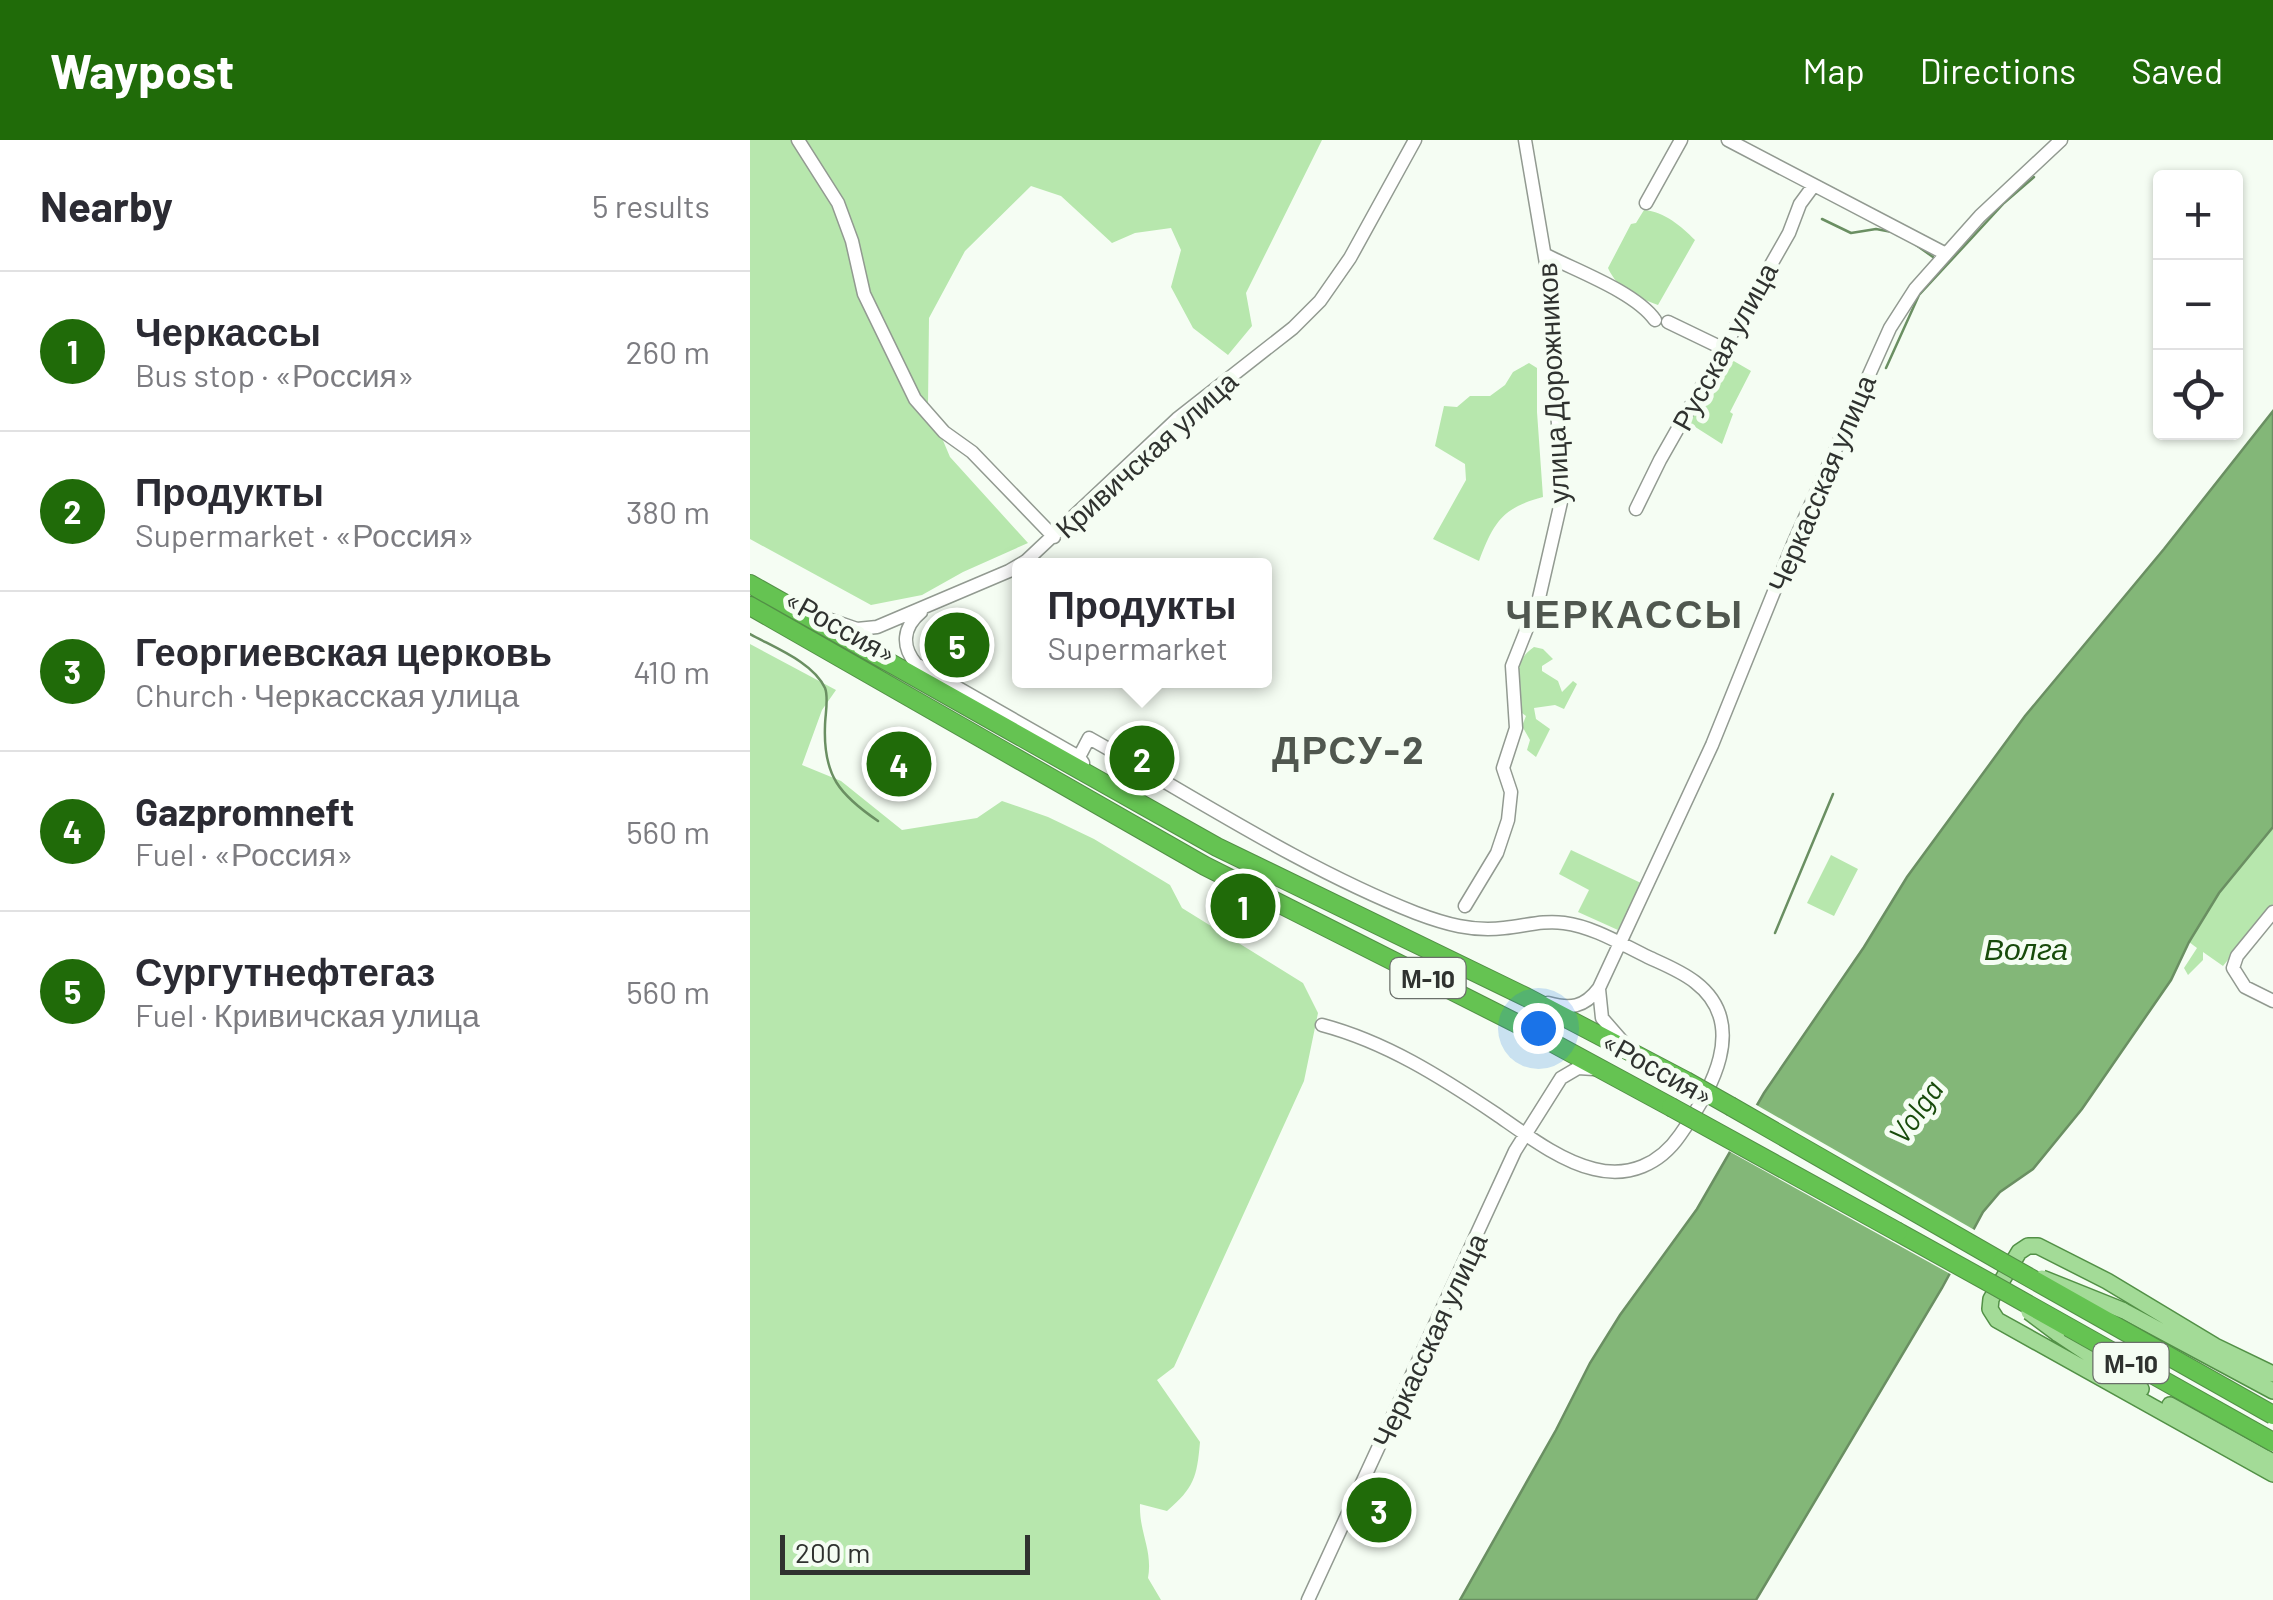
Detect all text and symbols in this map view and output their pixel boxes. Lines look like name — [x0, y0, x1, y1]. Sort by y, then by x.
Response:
text: Waypost — [50, 41, 234, 99]
text: Map — [1803, 49, 1865, 91]
text: Directions — [1920, 49, 2076, 91]
text: Saved — [2131, 49, 2223, 91]
map controls — [2153, 170, 2243, 440]
button: + — [2153, 170, 2243, 260]
text: Nearby — [40, 180, 173, 230]
text: 5 results — [592, 186, 710, 224]
street label: Русская улица — [1664, 256, 1784, 436]
button: − — [2153, 260, 2243, 350]
street label: улица Дорожников — [1529, 262, 1575, 504]
text: Черкассы — [135, 308, 321, 354]
text: 1 — [67, 332, 78, 370]
text: 260 m — [625, 332, 710, 370]
button: locate — [2153, 350, 2243, 440]
text: Bus stop · «Россия» — [135, 355, 414, 393]
street label: Кривичская улица — [1048, 363, 1244, 545]
street label: Черкасская улица — [1760, 369, 1882, 597]
text: Продукты — [135, 468, 324, 514]
text: 2 — [64, 492, 81, 530]
text: 380 m — [626, 492, 710, 530]
text: Supermarket · «Россия» — [135, 515, 474, 553]
popup — [1012, 558, 1272, 688]
text: Продукты — [1047, 581, 1237, 627]
street label: «Россия» — [779, 582, 903, 670]
district label: ЧЕРКАССЫ — [1505, 590, 1745, 636]
pin: 5 — [924, 608, 990, 682]
text: Георгиевская церковь — [135, 628, 552, 674]
text: Supermarket — [1047, 628, 1228, 666]
text: 3 — [64, 652, 81, 690]
text: 410 m — [633, 652, 710, 690]
text: Church · Черкасская улица — [135, 675, 519, 713]
pin: 2 — [1110, 720, 1174, 796]
pin: 4 — [866, 726, 932, 802]
district label: ДРСУ-2 — [1272, 726, 1426, 772]
text: Gazpromneft — [135, 788, 354, 834]
text: 4 — [63, 812, 82, 850]
text: 560 m — [626, 812, 710, 850]
text: Fuel · «Россия» — [135, 834, 353, 872]
pin: 1 — [1210, 868, 1276, 944]
water label: Волга — [1984, 930, 2068, 966]
text: Сургутнефтегаз — [135, 948, 435, 994]
road number: М-10 — [1390, 958, 1466, 998]
text: 5 — [64, 972, 81, 1010]
text: 560 m — [626, 972, 710, 1010]
text: Fuel · Кривичская улица — [135, 995, 480, 1033]
your location — [1513, 1003, 1564, 1054]
street label: «Россия» — [1596, 1024, 1720, 1112]
water label: Volga — [1880, 1072, 1950, 1150]
street label: Черкасская улица — [1364, 1227, 1494, 1453]
road number: М-10 — [2094, 1343, 2168, 1383]
pin: 3 — [1346, 1472, 1412, 1548]
scale bar — [780, 1530, 1030, 1574]
text: 200 m — [795, 1535, 870, 1569]

